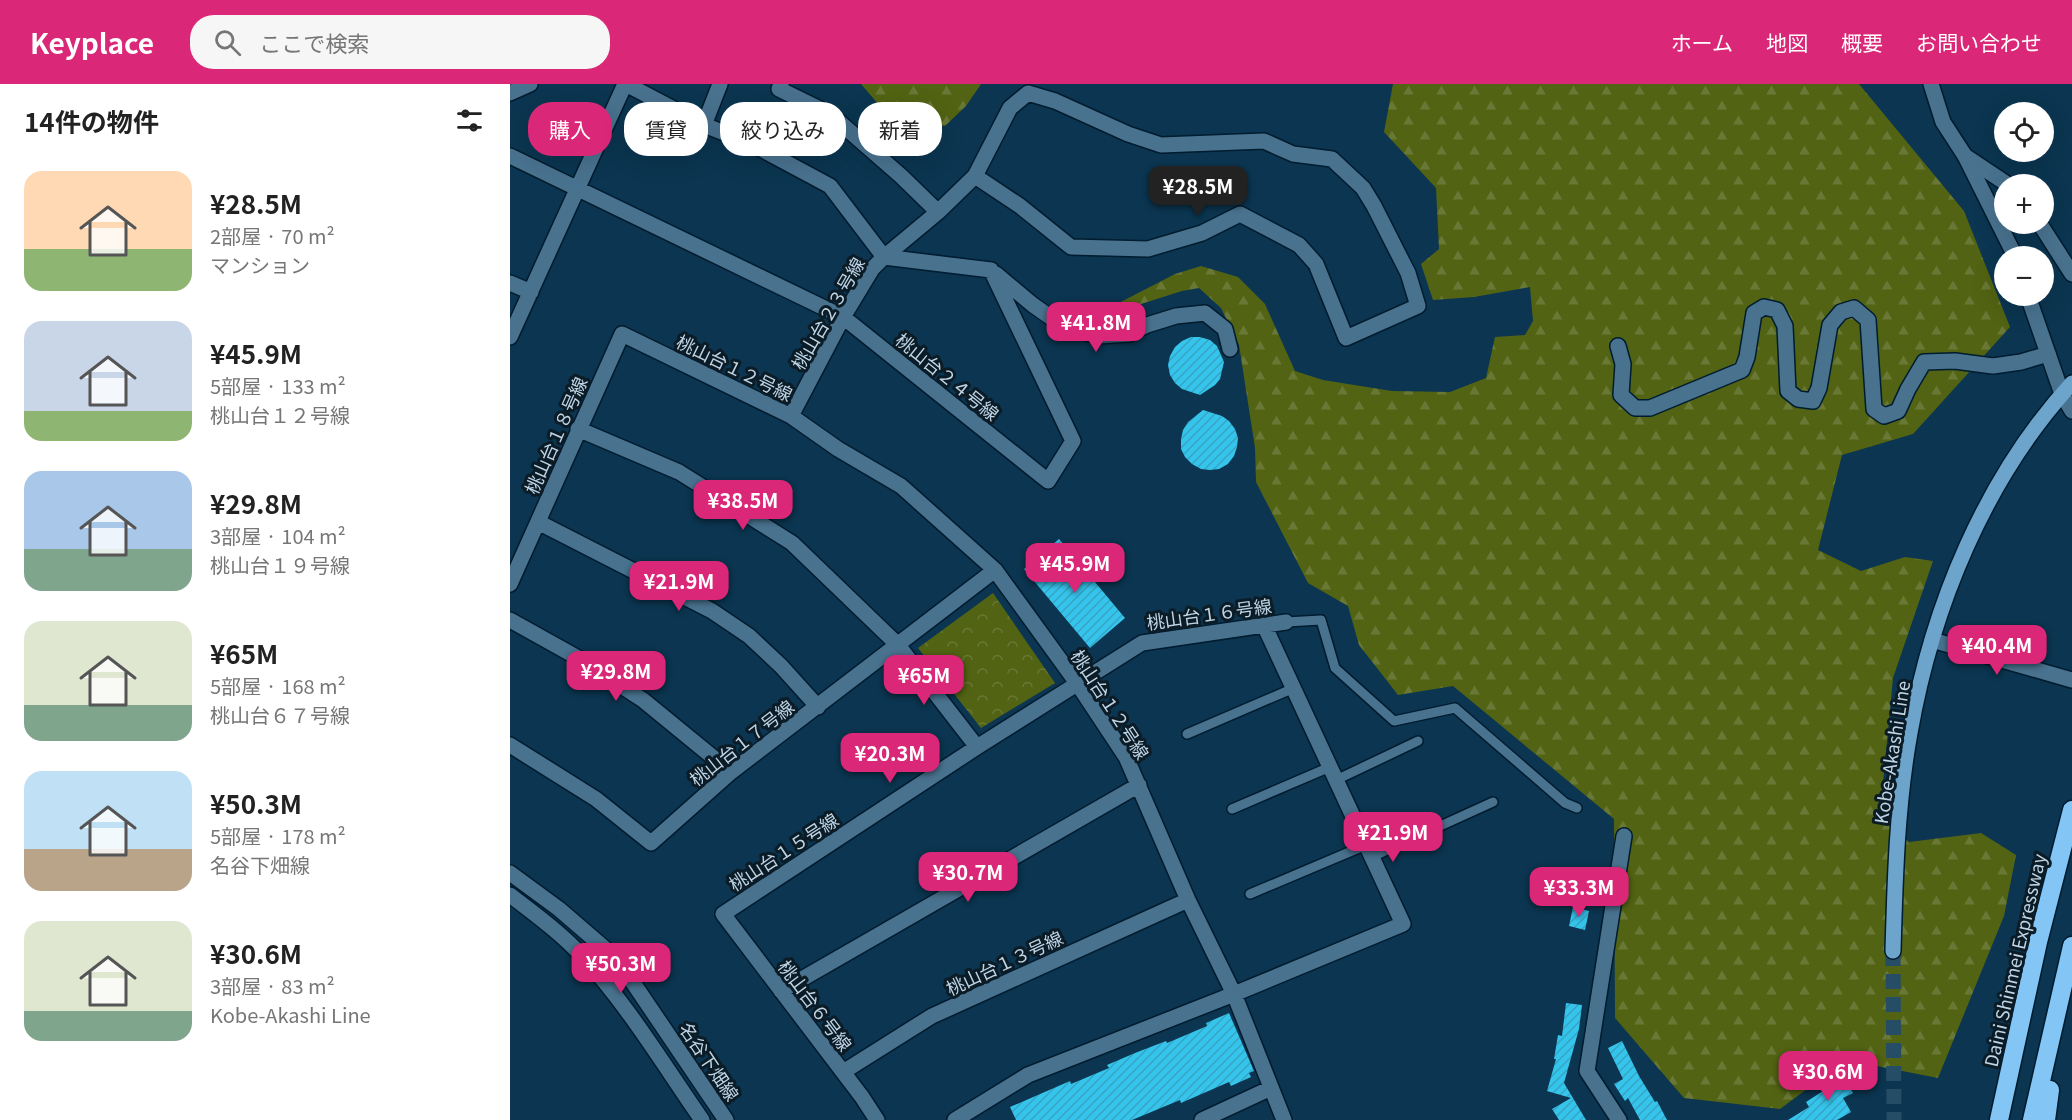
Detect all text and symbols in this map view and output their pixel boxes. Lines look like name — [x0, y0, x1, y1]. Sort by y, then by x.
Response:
search box — [190, 15, 610, 69]
text: Keyplace — [30, 22, 154, 62]
icon: search — [211, 26, 244, 59]
text: ここで検索 — [259, 26, 369, 58]
text: ホーム — [1671, 27, 1733, 57]
text: 地図 — [1766, 27, 1808, 57]
text: 概要 — [1841, 27, 1883, 57]
text: お問い合わせ — [1916, 27, 2042, 57]
text: 14件の物件 — [24, 102, 159, 139]
chip: 購入 — [528, 102, 612, 156]
chip: 賃貸 — [624, 102, 708, 156]
chip: 絞り込み — [720, 102, 846, 156]
chip: 新着 — [858, 102, 942, 156]
map controls — [1994, 102, 2054, 306]
button: locate — [1994, 102, 2054, 162]
icon: filters — [453, 104, 486, 137]
pin: ¥28.5M — [1149, 166, 1247, 217]
text: ¥28.5M — [1163, 171, 1233, 200]
button: + — [1994, 174, 2054, 234]
text: ¥28.5M — [210, 184, 302, 221]
icon: home — [72, 195, 144, 267]
text: 2部屋 · 70 m² — [210, 221, 335, 250]
button: − — [1994, 246, 2054, 306]
text: マンション — [210, 250, 310, 279]
street label: 桃山台２３号線 — [784, 252, 870, 374]
pin: ¥41.8M — [1047, 302, 1145, 353]
text: ¥41.8M — [1061, 307, 1131, 336]
street label: 桃山台２４号線 — [891, 326, 1005, 426]
street label: 桃山台１２号線 — [673, 328, 797, 406]
text: ¥45.9M — [210, 334, 302, 371]
icon: home — [72, 345, 144, 417]
text: 5部屋 · 133 m² — [210, 371, 346, 400]
street label: 桃山台１８号線 — [517, 372, 593, 498]
text: 桃山台１２号線 — [210, 400, 350, 429]
pin: ¥38.5M — [694, 480, 792, 531]
text: ¥29.8M — [210, 484, 302, 521]
text: ¥38.5M — [708, 485, 778, 514]
icon: home — [72, 495, 144, 567]
text: 3部屋 · 104 m² — [210, 521, 346, 550]
pin: ¥45.9M — [1026, 543, 1124, 594]
text: ¥45.9M — [1040, 548, 1110, 577]
text: 桃山台１９号線 — [210, 550, 350, 579]
pin: ¥21.9M — [630, 561, 728, 612]
text: ¥21.9M — [644, 566, 714, 595]
street label: 桃山台１６号線 — [1145, 591, 1273, 635]
pin: ¥40.4M — [1948, 625, 2046, 676]
text: ¥40.4M — [1962, 630, 2032, 659]
text: ¥65M — [210, 634, 278, 671]
street label: 桃山台１２号線 — [1066, 644, 1156, 764]
icon: home — [72, 645, 144, 717]
pin: ¥29.8M — [567, 651, 665, 702]
pin: ¥65M — [888, 655, 960, 706]
text: ¥29.8M — [581, 656, 651, 685]
text: ¥65M — [898, 660, 950, 689]
text: 5部屋 · 168 m² — [210, 671, 346, 700]
street label: Kobe-Akashi Line — [1867, 679, 1915, 825]
street label: 桃山台１７号線 — [683, 693, 799, 791]
text: 桃山台６７号線 — [210, 700, 350, 729]
pin: ¥20.3M — [841, 733, 939, 784]
text: ¥20.3M — [855, 738, 925, 767]
text: ¥50.3M — [210, 784, 302, 821]
icon: home — [72, 795, 144, 867]
street label: 桃山台１５号線 — [723, 806, 843, 896]
pin: ¥21.9M — [1344, 812, 1442, 863]
text: ¥21.9M — [1358, 817, 1428, 846]
text: 5部屋 · 178 m² — [210, 821, 346, 850]
text: 名谷下畑線 — [210, 850, 310, 879]
street label: Daini Shinmei Expressway — [1977, 850, 2051, 1069]
pin: ¥30.7M — [919, 852, 1017, 903]
text: ¥30.7M — [933, 857, 1003, 886]
pin: ¥33.3M — [1530, 867, 1628, 918]
text: ¥33.3M — [1544, 872, 1614, 901]
street label: 桃山台１３号線 — [941, 924, 1067, 1000]
text: ¥30.6M — [210, 934, 302, 971]
pin: ¥50.3M — [572, 943, 670, 994]
icon: home — [72, 945, 144, 1017]
text: ¥50.3M — [586, 948, 656, 977]
street label: 桃山台６号線 — [773, 954, 859, 1056]
text: 3部屋 · 83 m² — [210, 971, 335, 1000]
text: Kobe-Akashi Line — [210, 1000, 371, 1029]
street label: 名谷下畑線 — [674, 1016, 746, 1106]
pin: ¥30.6M — [1779, 1051, 1877, 1102]
text: ¥30.6M — [1793, 1056, 1863, 1085]

